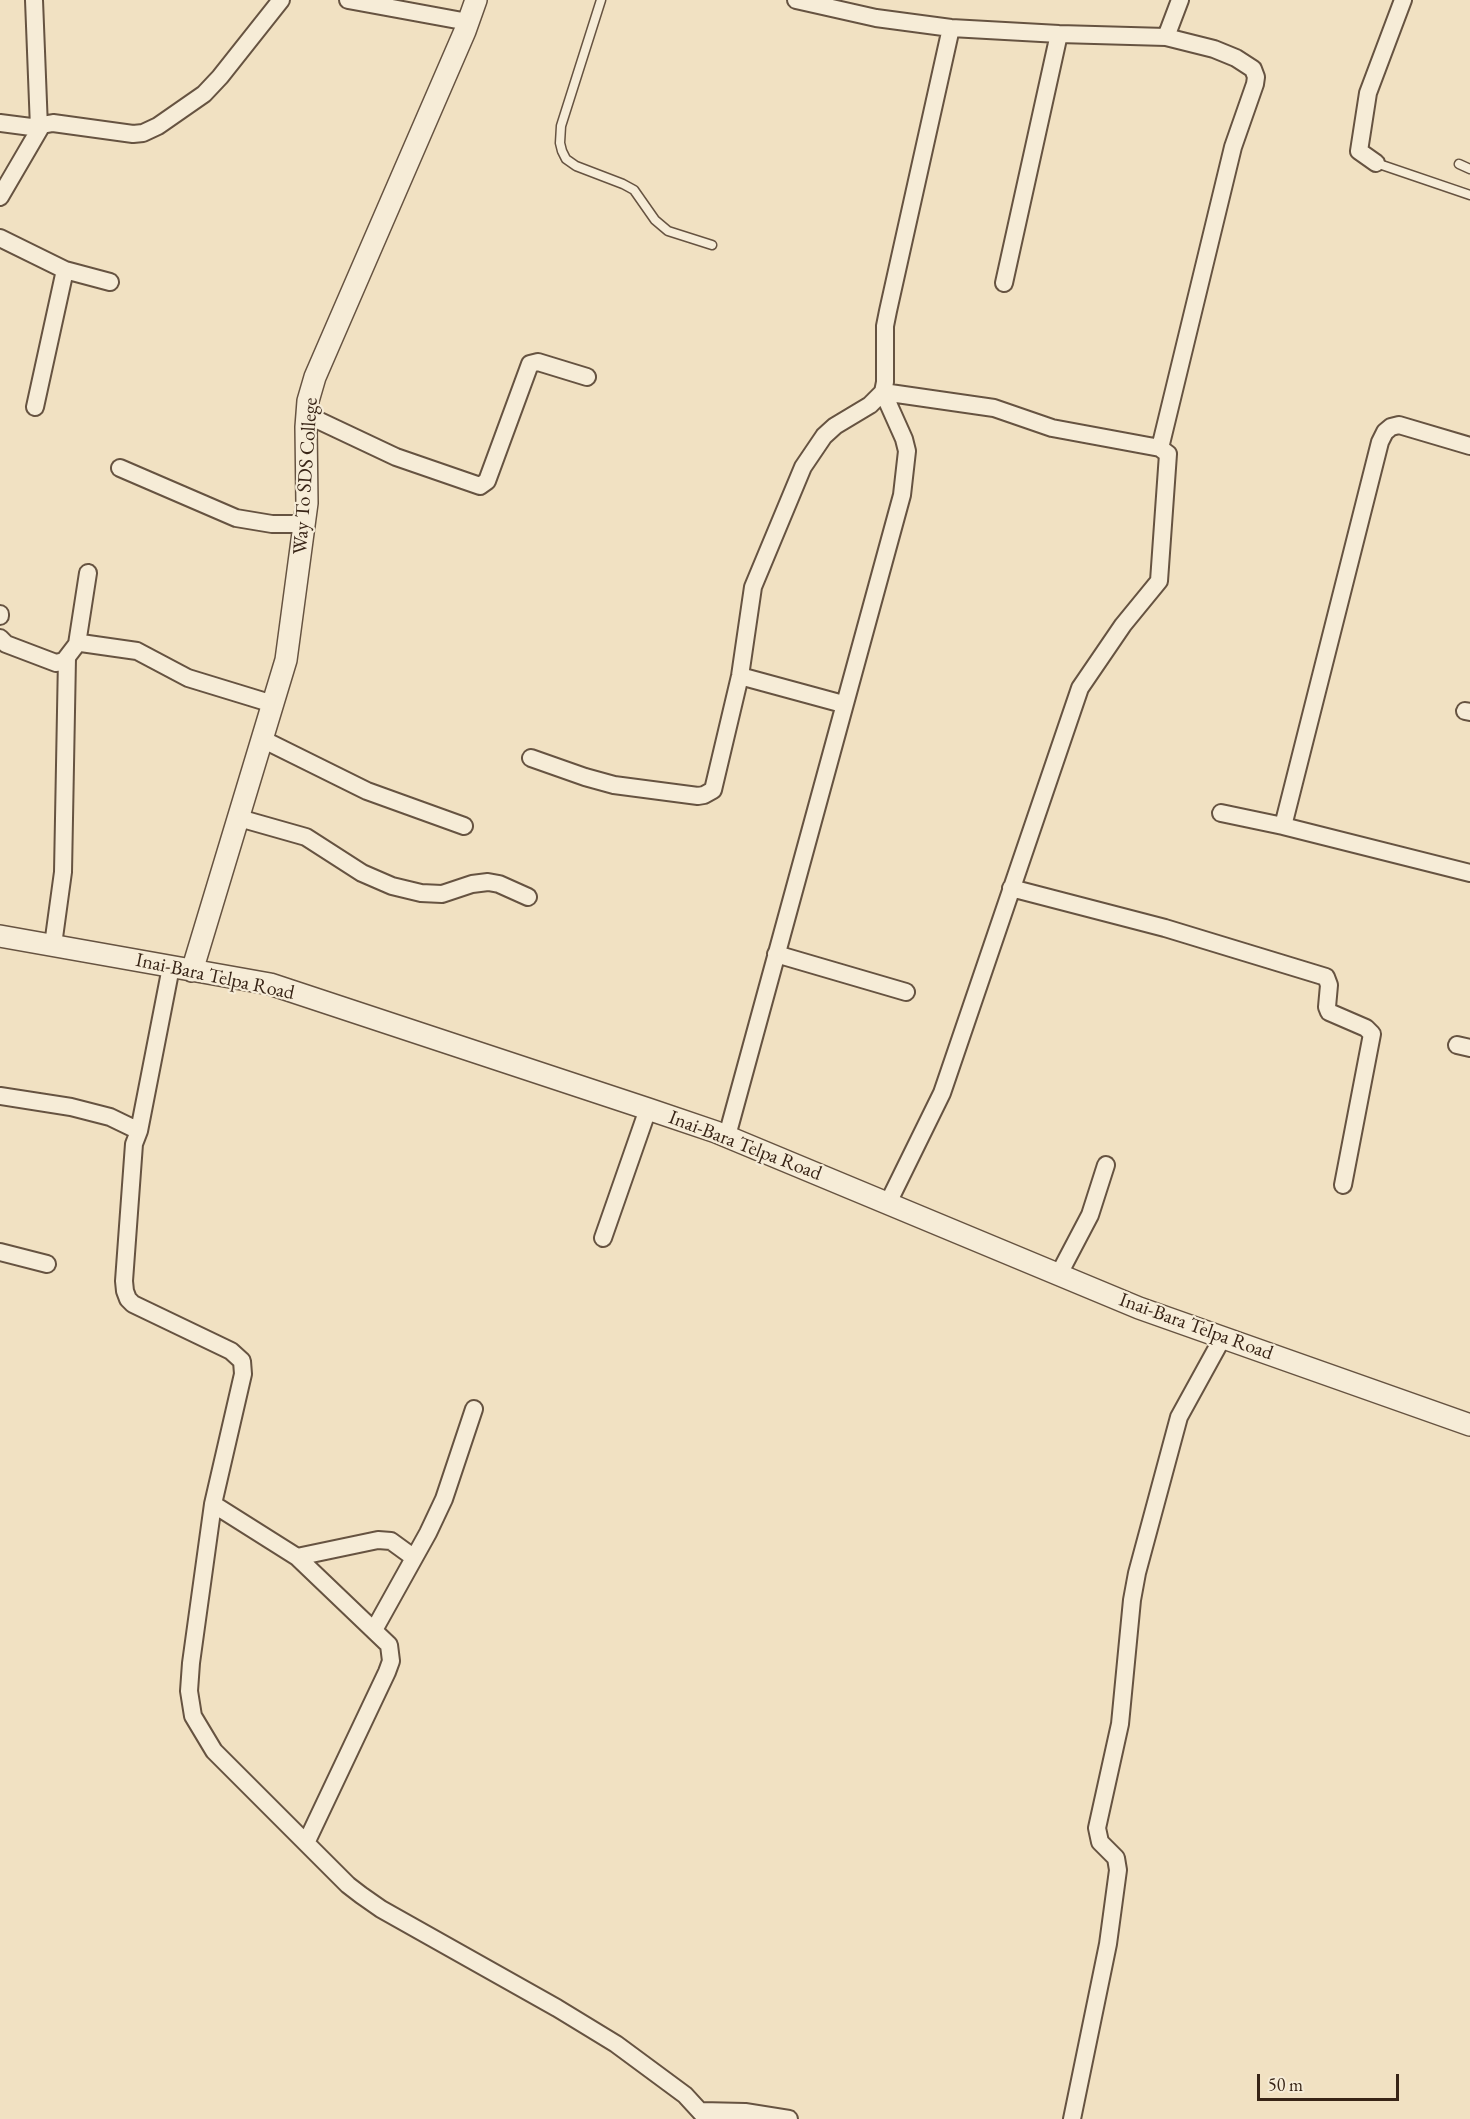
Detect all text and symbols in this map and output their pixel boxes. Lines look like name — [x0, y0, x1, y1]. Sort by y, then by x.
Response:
street label: Way To SDS College — [289, 397, 323, 555]
street label: Inai-Bara Telpa Road — [133, 948, 297, 1006]
street label: Inai-Bara Telpa Road — [665, 1106, 825, 1186]
street label: Inai-Bara Telpa Road — [1116, 1288, 1276, 1366]
scale bar — [1260, 2062, 1402, 2100]
text: 50 m — [1268, 2073, 1303, 2096]

